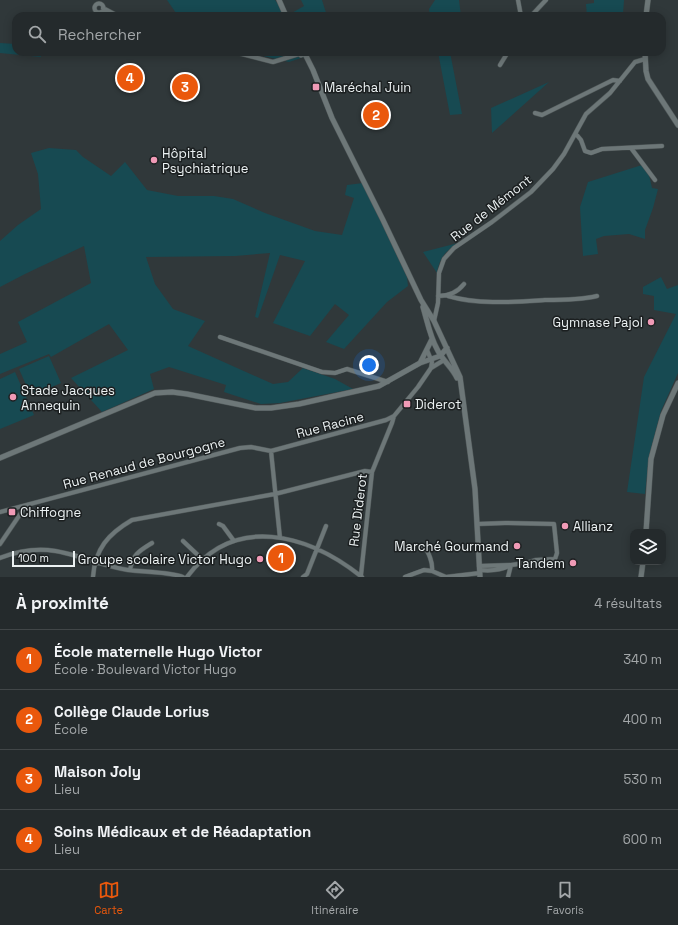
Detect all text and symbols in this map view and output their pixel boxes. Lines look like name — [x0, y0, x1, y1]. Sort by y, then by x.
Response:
search box — [12, 12, 666, 56]
icon: search — [26, 23, 48, 45]
text: Rechercher — [58, 25, 141, 44]
pin: 4 — [117, 63, 143, 93]
pin: 3 — [172, 72, 198, 102]
place label: Maréchal Juin — [324, 79, 411, 96]
marker: Maréchal Juin — [311, 82, 321, 92]
pin: 2 — [363, 100, 389, 130]
place label: Hôpital Psychiatrique — [162, 145, 249, 177]
marker: Hôpital Psychiatrique — [149, 155, 159, 165]
street label: Rue de Mémont — [447, 171, 535, 245]
place label: Gymnase Pajol — [552, 314, 643, 331]
marker: Gymnase Pajol — [646, 317, 656, 327]
your location — [359, 355, 379, 375]
place label: Stade Jacques Annequin — [21, 382, 115, 414]
marker: Stade Jacques Annequin — [8, 392, 18, 402]
place label: Diderot — [415, 396, 461, 413]
marker: Diderot — [402, 399, 412, 409]
street label: Rue Racine — [294, 408, 366, 442]
street label: Rue Renaud de Bourgogne — [61, 433, 227, 493]
street label: Rue Diderot — [345, 472, 371, 548]
place label: Chiffogne — [20, 504, 81, 521]
marker: Chiffogne — [7, 507, 17, 517]
place label: Allianz — [573, 518, 613, 535]
marker: Allianz — [560, 521, 570, 531]
map controls — [630, 529, 666, 565]
button: layers — [630, 529, 666, 565]
place label: Marché Gourmand — [394, 538, 509, 555]
marker: Marché Gourmand — [512, 541, 522, 551]
pin: 1 — [268, 543, 294, 573]
scale bar — [12, 549, 75, 568]
text: 100 m — [18, 551, 49, 565]
place label: Groupe scolaire Victor Hugo — [78, 551, 252, 568]
marker: Groupe scolaire Victor Hugo — [255, 554, 265, 564]
place label: Tandem — [516, 555, 565, 572]
marker: Tandem — [568, 558, 578, 568]
text: À proximité — [16, 592, 109, 614]
text: 4 résultats — [594, 595, 662, 612]
text: École maternelle Hugo Victor — [54, 642, 262, 661]
text: 1 — [26, 651, 32, 668]
text: 340 m — [623, 651, 662, 668]
text: École · Boulevard Victor Hugo — [54, 661, 236, 678]
text: Collège Claude Lorius — [54, 702, 209, 721]
text: 2 — [25, 711, 33, 728]
text: 400 m — [623, 711, 662, 728]
text: École — [54, 721, 88, 738]
text: Maison Joly — [54, 762, 141, 781]
text: 3 — [25, 771, 33, 788]
text: 530 m — [624, 771, 662, 788]
text: Lieu — [54, 781, 80, 798]
text: Soins Médicaux et de Réadaptation — [54, 822, 311, 841]
text: 4 — [25, 831, 33, 848]
text: 600 m — [623, 831, 662, 848]
text: Lieu — [54, 841, 80, 858]
tab: Carte — [94, 879, 123, 917]
tab: Itinéraire — [311, 879, 359, 917]
tab: Favoris — [547, 879, 584, 917]

